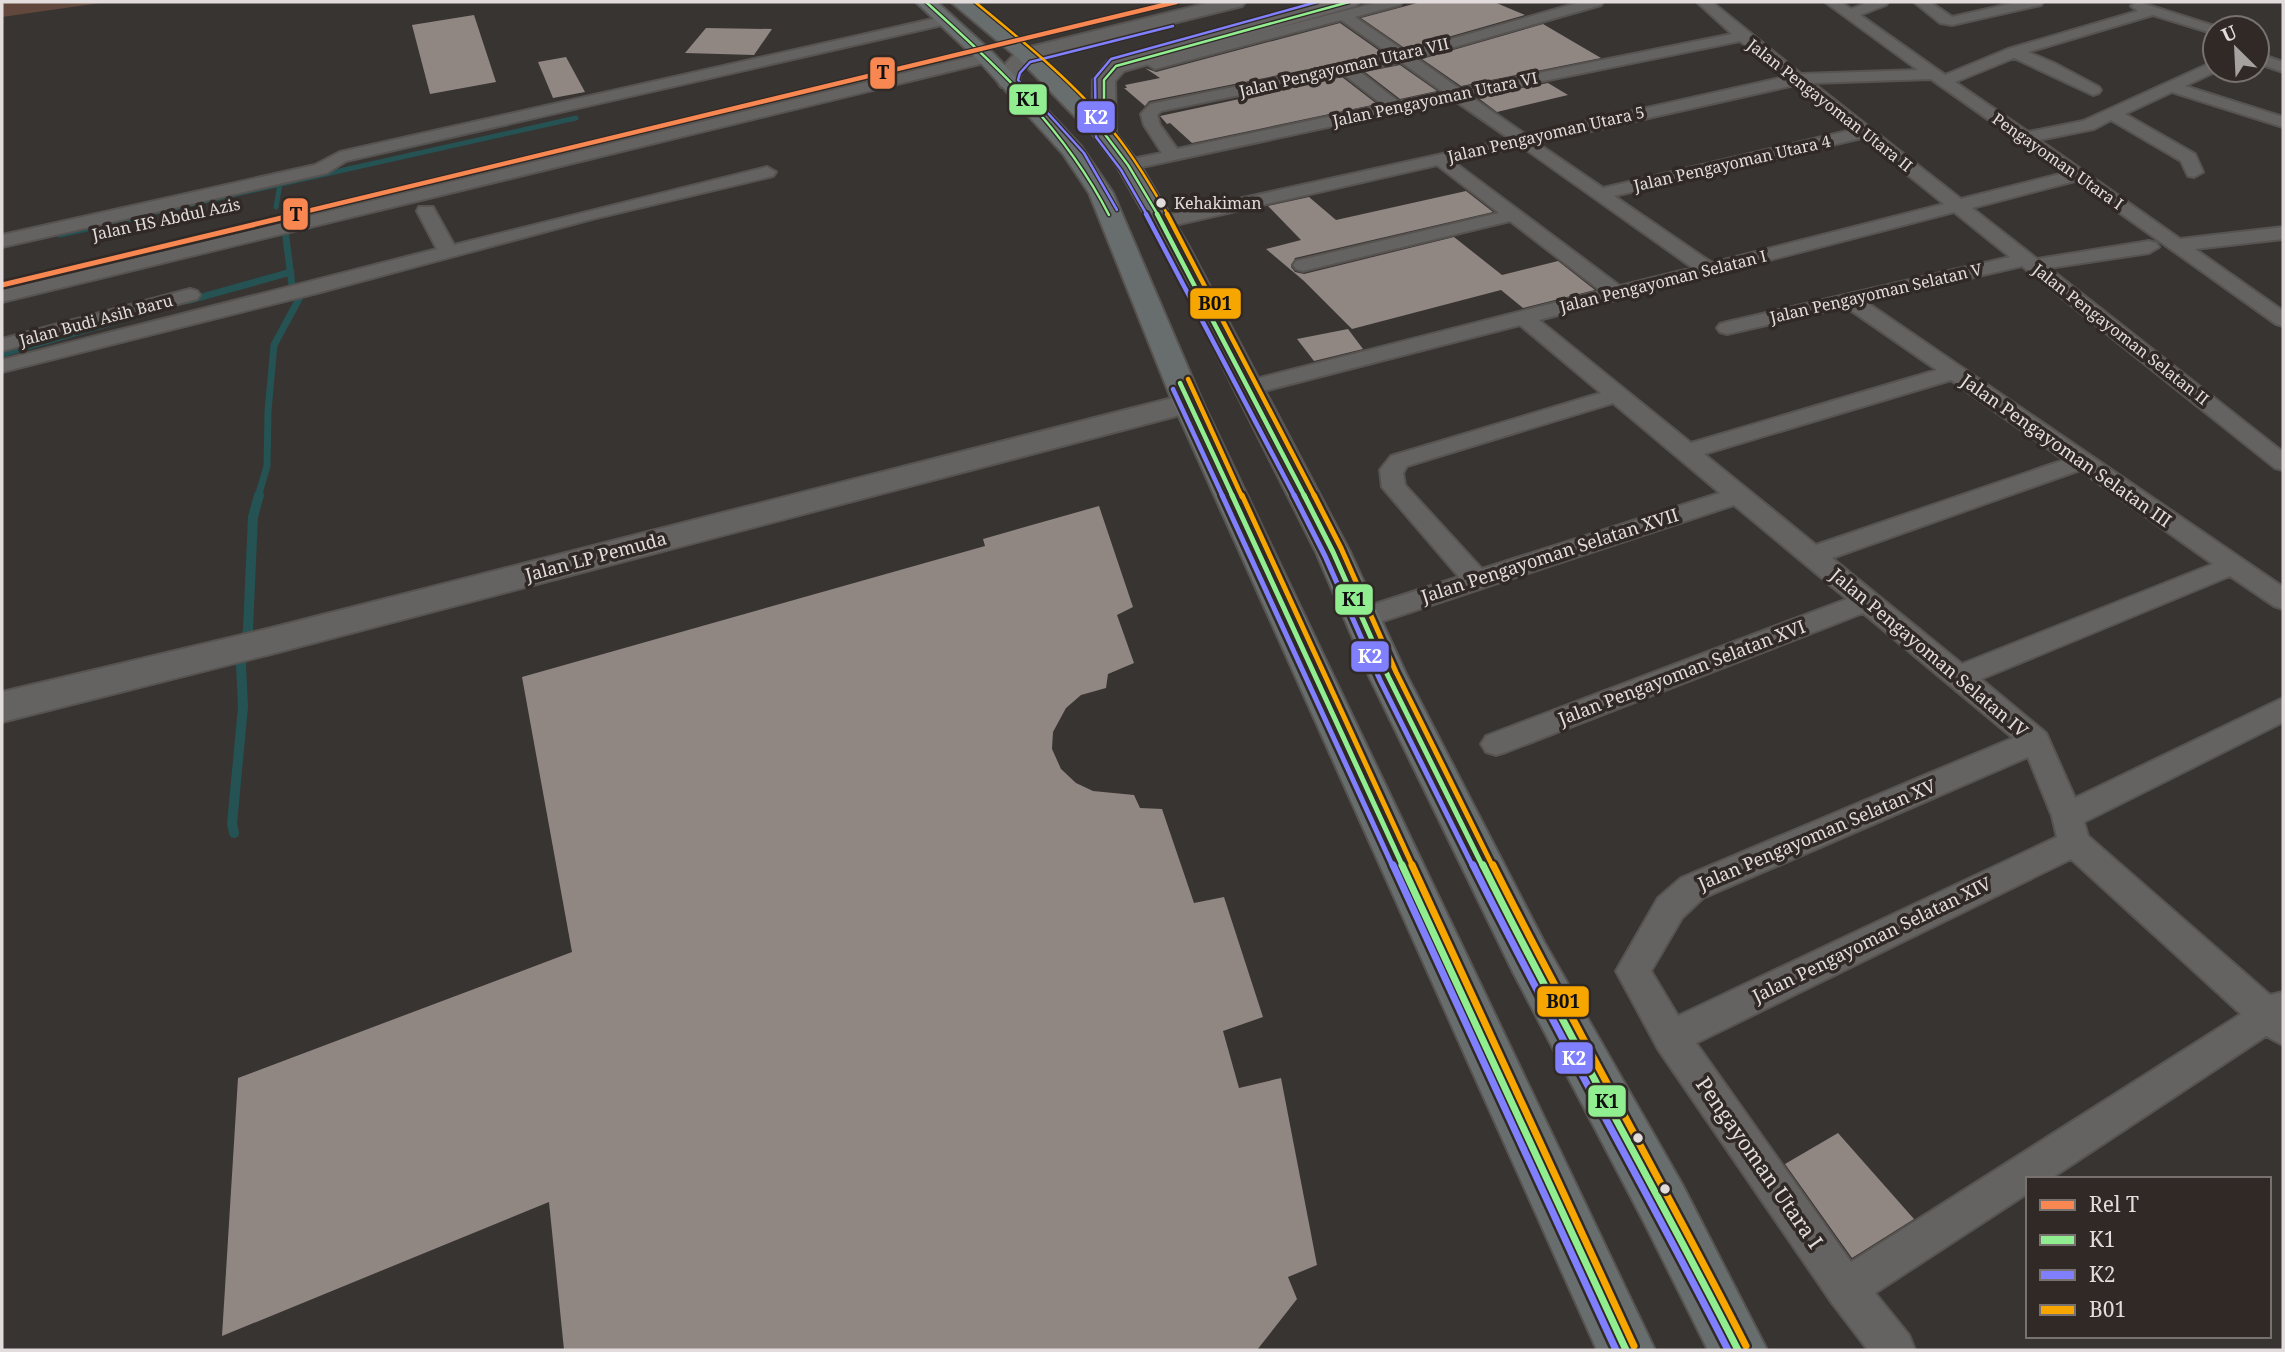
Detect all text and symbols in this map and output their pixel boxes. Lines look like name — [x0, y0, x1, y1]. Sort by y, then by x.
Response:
north arrow — [2201, 14, 2271, 84]
text: U — [2217, 19, 2241, 48]
street label: Jalan Pengayoman Utara VII — [1237, 33, 1451, 101]
street label: Jalan Pengayoman Utara II — [1742, 33, 1917, 177]
line badge: T — [869, 56, 896, 90]
text: T — [877, 59, 890, 85]
street label: Jalan Pengayoman Utara VI — [1331, 68, 1539, 130]
line badge: K1 — [1008, 83, 1048, 116]
text: K1 — [1016, 86, 1040, 112]
line badge: K2 — [1076, 100, 1116, 134]
street label: Jalan Pengayoman Utara 5 — [1444, 101, 1647, 168]
text: K2 — [1084, 104, 1108, 130]
street label: Pengayoman Utara I — [1988, 108, 2128, 215]
street label: Jalan Pengayoman Utara 4 — [1630, 130, 1833, 197]
place label: Kehakiman — [1174, 192, 1262, 214]
street label: Jalan HS Abdul Azis — [89, 193, 242, 246]
marker: Kehakiman — [1154, 196, 1168, 210]
line badge: T — [282, 197, 309, 231]
text: T — [290, 201, 303, 227]
street label: Jalan Pengayoman Selatan I — [1556, 245, 1769, 318]
street label: Jalan Pengayoman Selatan V — [1767, 258, 1984, 328]
street label: Jalan Pengayoman Selatan II — [2028, 258, 2214, 410]
line badge: B01 — [1189, 287, 1242, 320]
street label: Jalan Budi Asih Baru — [16, 289, 175, 351]
text: B01 — [1198, 290, 1232, 316]
street label: Jalan Pengayoman Selatan III — [1956, 368, 2177, 532]
street label: Jalan Pengayoman Selatan XVII — [1417, 502, 1681, 608]
street label: Jalan LP Pemuda — [521, 526, 669, 587]
street label: Jalan Pengayoman Selatan IV — [1825, 562, 2034, 743]
line badge: K1 — [1334, 583, 1374, 616]
text: K1 — [1342, 586, 1366, 612]
street label: Jalan Pengayoman Selatan XVI — [1554, 614, 1809, 731]
line badge: K2 — [1350, 640, 1390, 673]
text: K2 — [1358, 643, 1382, 669]
street label: Jalan Pengayoman Selatan XV — [1693, 773, 1940, 896]
street label: Jalan Pengayoman Selatan XIV — [1747, 870, 1996, 1008]
line badge: B01 — [1536, 985, 1590, 1018]
text: B01 — [1546, 988, 1580, 1014]
line badge: K2 — [1554, 1041, 1594, 1075]
text: K2 — [1562, 1045, 1586, 1071]
street label: Pengayoman Utara I — [1690, 1071, 1830, 1254]
line badge: K1 — [1587, 1084, 1627, 1118]
text: K1 — [1595, 1088, 1619, 1114]
unlabelled marker — [1631, 1131, 1645, 1145]
legend — [2026, 1177, 2271, 1338]
unlabelled marker — [1658, 1182, 1672, 1196]
text: Rel T — [2089, 1190, 2139, 1218]
text: K1 — [2089, 1225, 2115, 1253]
text: K2 — [2089, 1260, 2115, 1288]
text: B01 — [2089, 1295, 2126, 1323]

